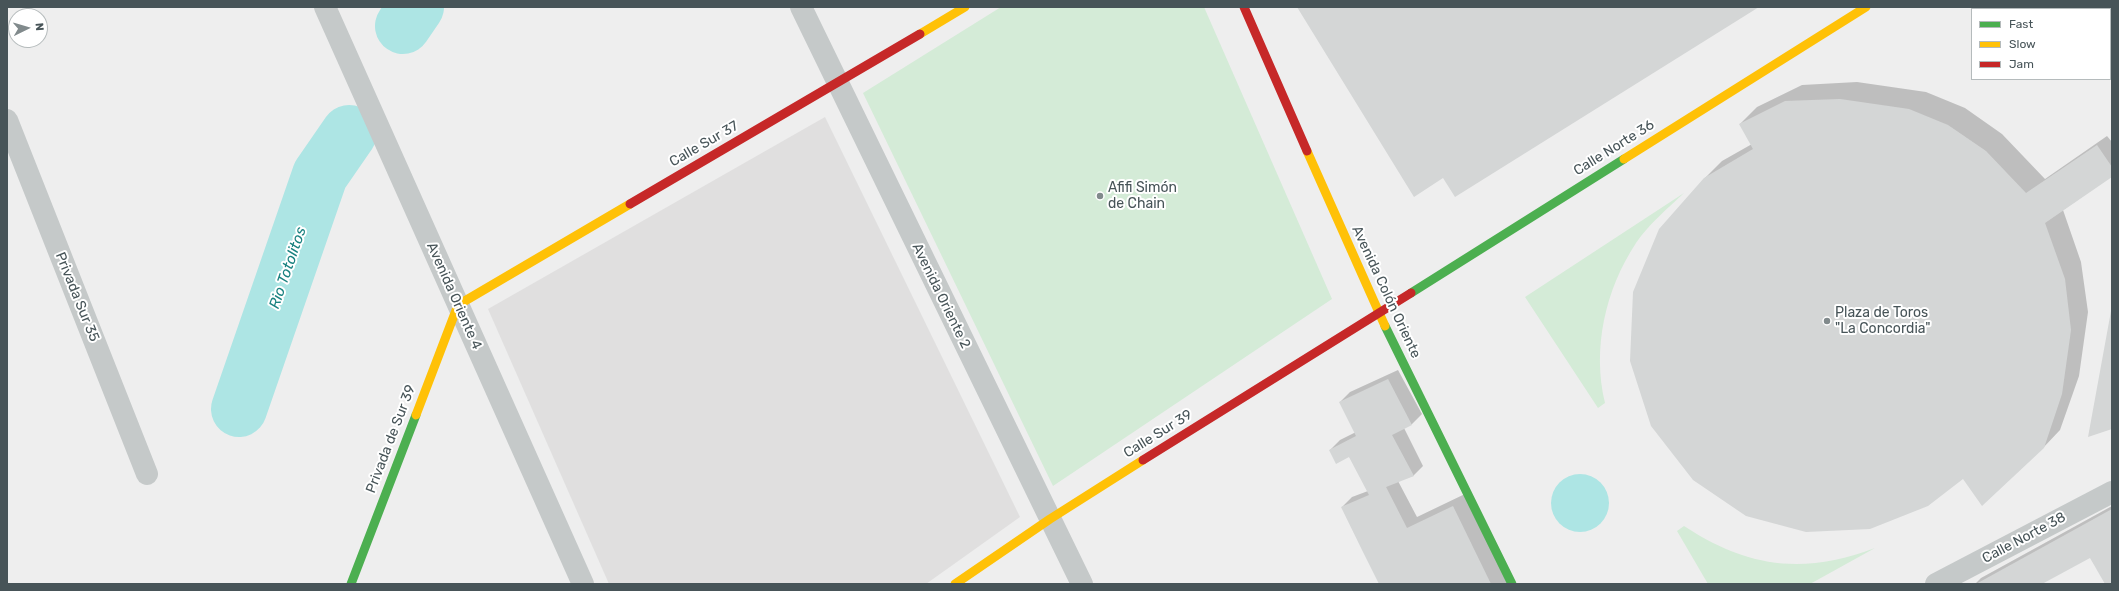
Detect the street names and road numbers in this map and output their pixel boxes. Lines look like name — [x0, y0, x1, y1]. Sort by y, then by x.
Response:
street label: Calle Norte 36 — [1571, 117, 1657, 179]
street label: Calle Sur 37 — [667, 118, 741, 170]
street label: Avenida Colón Oriente — [1348, 223, 1424, 361]
street label: Avenida Oriente 4 — [423, 240, 485, 352]
street label: Avenida Oriente 2 — [908, 241, 974, 351]
street label: Privada Sur 35 — [51, 250, 103, 344]
street label: Privada de Sur 39 — [363, 383, 419, 495]
street label: Calle Sur 39 — [1121, 406, 1195, 462]
street label: Calle Norte 38 — [1979, 509, 2069, 567]

